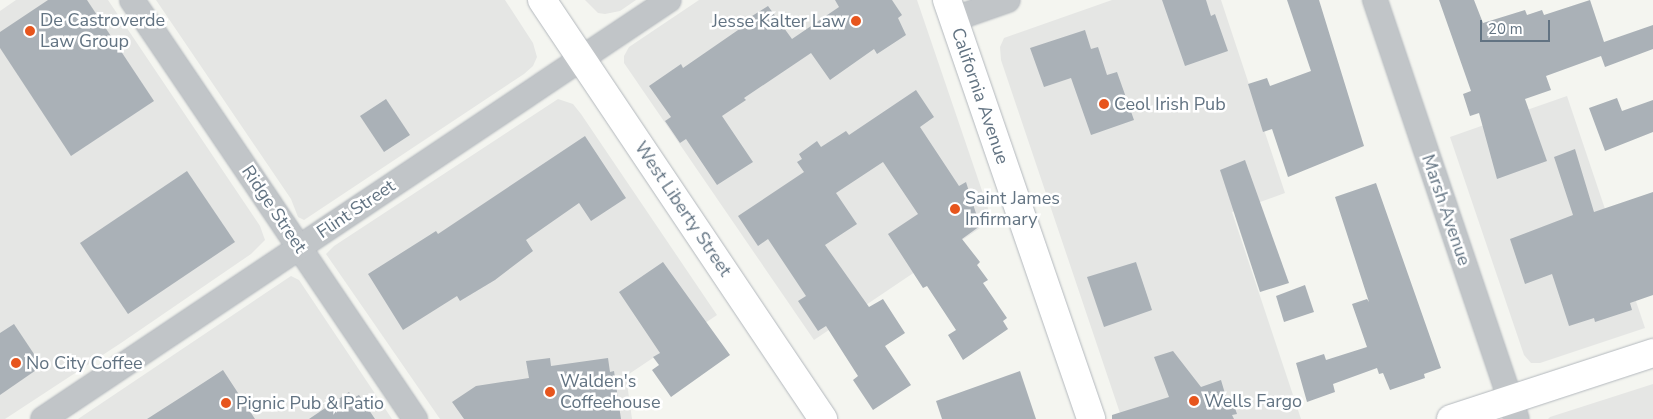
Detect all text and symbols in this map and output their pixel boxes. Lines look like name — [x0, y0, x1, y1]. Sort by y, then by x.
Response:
place label: De Castroverde Law Group — [40, 10, 165, 52]
place label: Jesse Kalter Law — [712, 10, 846, 32]
scale bar — [1483, 10, 1553, 42]
marker: Jesse Kalter Law — [850, 15, 862, 27]
text: 20 m — [1488, 19, 1523, 39]
marker: De Castroverde Law Group — [24, 25, 36, 37]
street label: California Avenue — [947, 25, 1013, 167]
place label: Ceol Irish Pub — [1114, 93, 1226, 115]
marker: Ceol Irish Pub — [1098, 98, 1110, 110]
street label: West Liberty Street — [630, 137, 736, 281]
street label: Marsh Avenue — [1417, 152, 1475, 268]
street label: Ridge Street — [237, 161, 311, 257]
street label: Flint Street — [313, 175, 399, 243]
place label: Saint James Infirmary — [965, 188, 1060, 230]
marker: Saint James Infirmary — [949, 203, 961, 215]
place label: No City Coffee — [26, 352, 143, 374]
marker: No City Coffee — [10, 357, 22, 369]
place label: Walden's Coffeehouse — [560, 371, 661, 414]
marker: Walden's Coffeehouse — [544, 386, 556, 398]
place label: Wells Fargo — [1204, 390, 1302, 412]
place label: Pignic Pub & Patio — [236, 392, 384, 414]
marker: Wells Fargo — [1188, 395, 1200, 407]
marker: Pignic Pub & Patio — [220, 397, 232, 409]

